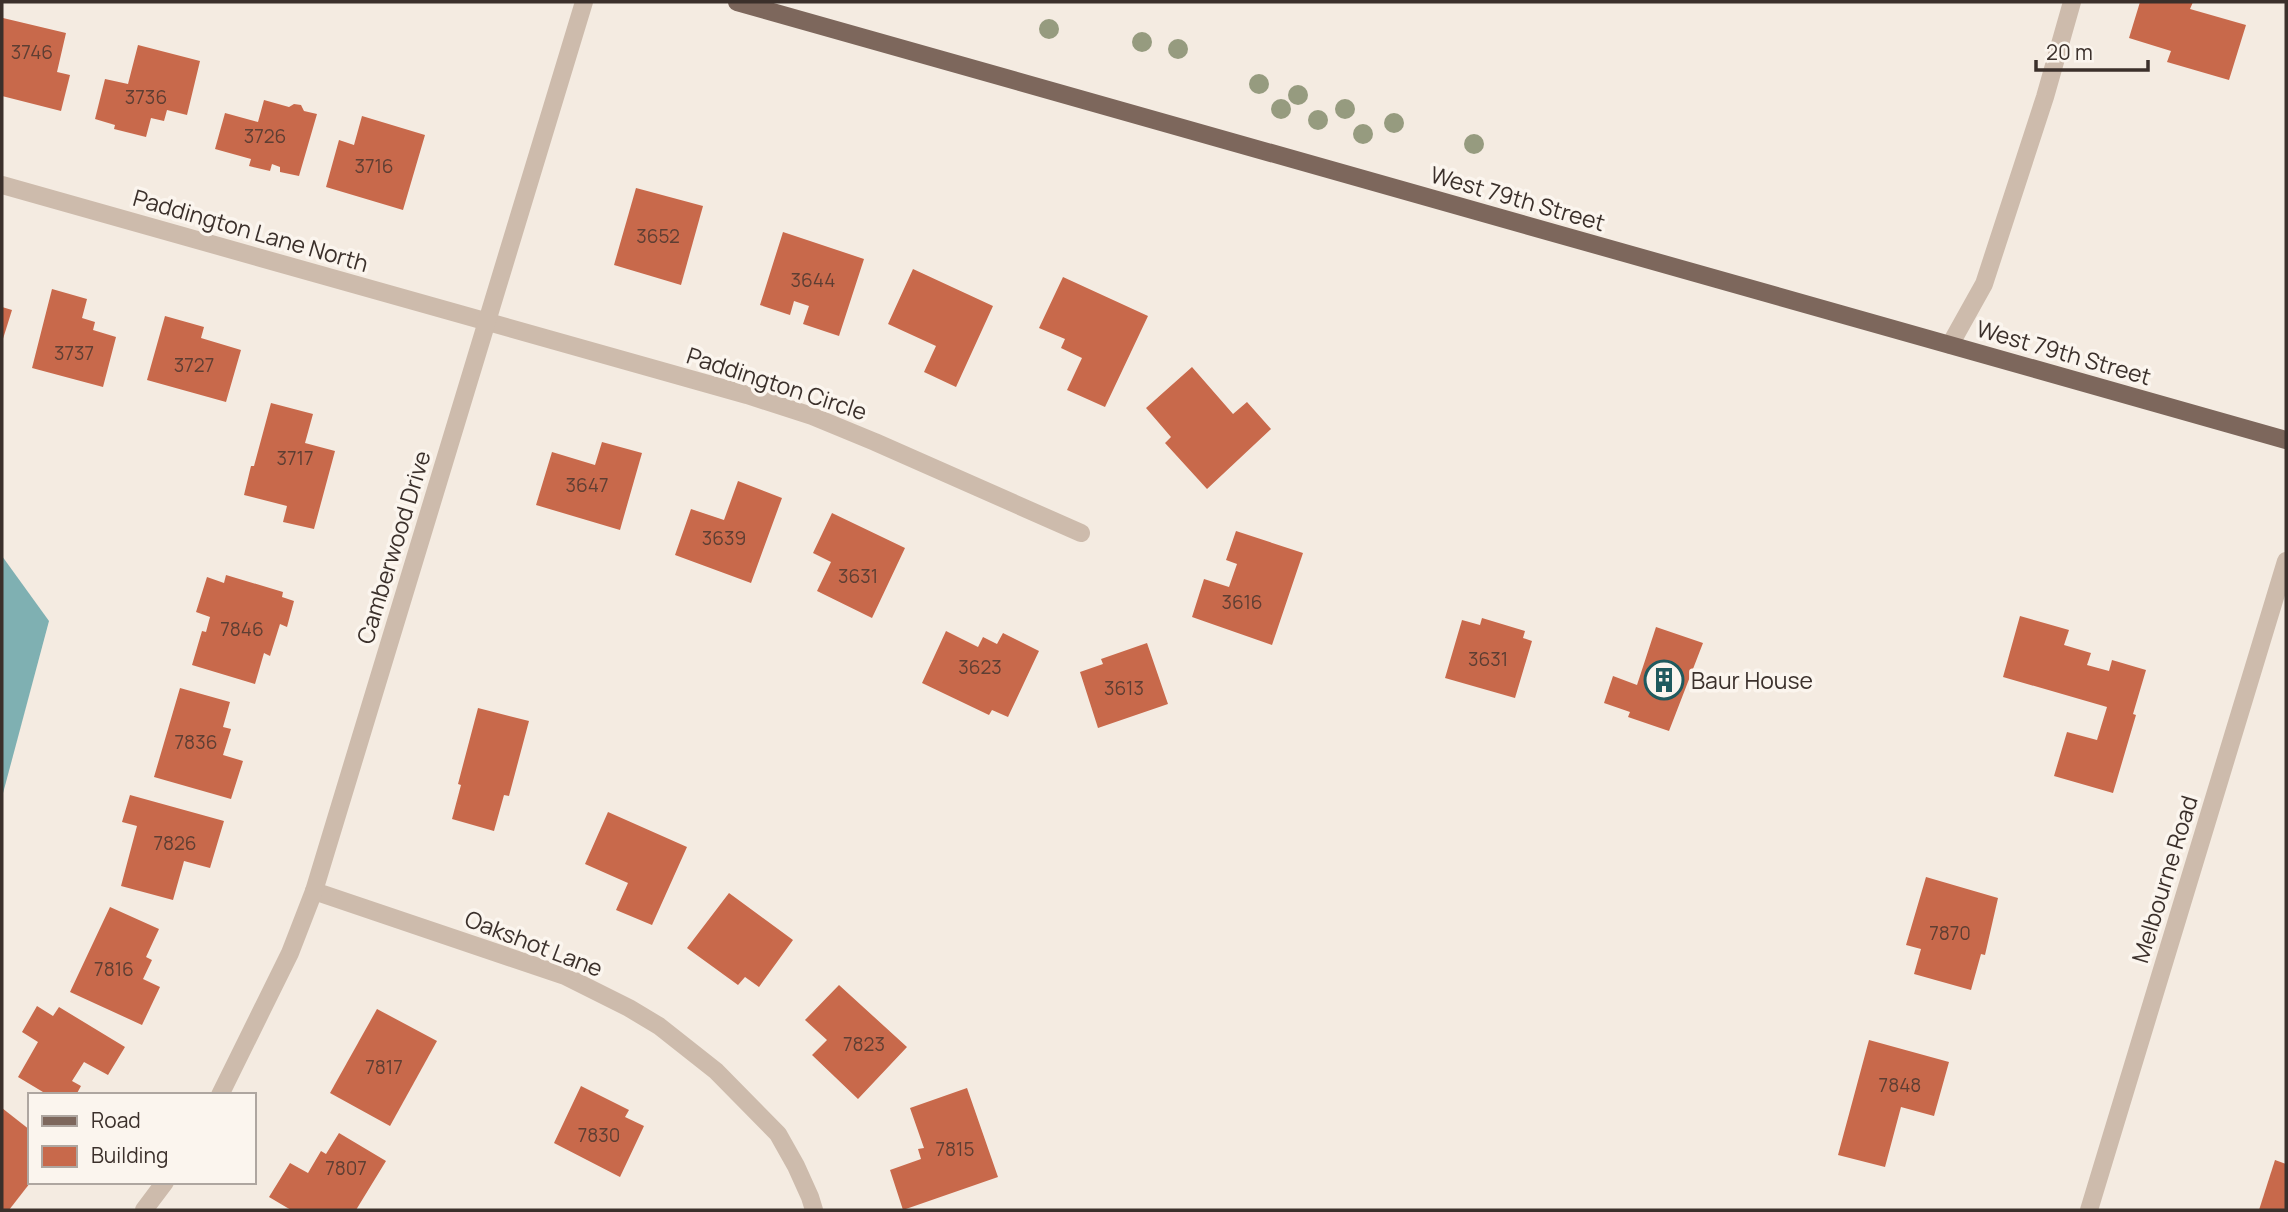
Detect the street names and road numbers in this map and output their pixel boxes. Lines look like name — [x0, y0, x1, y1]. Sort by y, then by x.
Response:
street label: West 79th Street — [1427, 158, 1609, 238]
street label: Paddington Lane North — [130, 181, 372, 279]
street label: West 79th Street — [1973, 312, 2155, 392]
street label: Paddington Circle — [683, 339, 871, 427]
street label: Camberwood Drive — [348, 446, 438, 648]
street label: Melbourne Road — [2123, 791, 2205, 967]
street label: Oakshot Lane — [460, 902, 608, 984]

